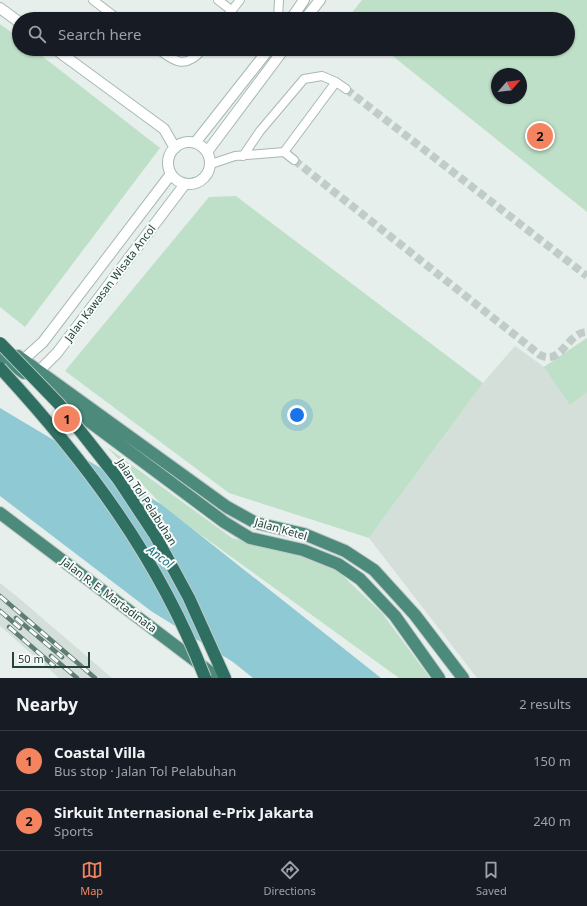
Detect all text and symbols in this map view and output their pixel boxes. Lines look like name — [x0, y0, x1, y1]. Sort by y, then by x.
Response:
search box — [12, 12, 575, 56]
icon: search — [26, 23, 48, 45]
text: Search here — [58, 24, 141, 44]
north arrow — [491, 68, 527, 104]
pin: 2 — [527, 121, 553, 151]
street label: Jalan Kawasan Wisata Ancol — [60, 221, 159, 345]
pin: 1 — [54, 404, 80, 434]
your location — [287, 405, 307, 425]
street label: Jalan Tol Pelabuhan — [113, 455, 181, 548]
street label: Jalan Ketel — [252, 514, 309, 543]
water label: Ancol — [143, 540, 178, 573]
street label: Jalan R. E. Martadinata — [58, 553, 160, 635]
scale bar — [12, 650, 90, 669]
text: 50 m — [18, 651, 44, 666]
text: Nearby — [16, 693, 78, 716]
text: 2 results — [519, 695, 571, 713]
text: Coastal Villa — [54, 742, 146, 762]
text: 1 — [25, 752, 33, 770]
text: 150 m — [533, 752, 571, 770]
text: Bus stop · Jalan Tol Pelabuhan — [54, 762, 236, 780]
text: Sirkuit Internasional e-Prix Jakarta — [54, 802, 314, 822]
text: 2 — [25, 812, 33, 830]
text: 240 m — [533, 812, 571, 830]
text: Sports — [54, 822, 93, 840]
tab: Map — [80, 859, 103, 898]
tab: Directions — [263, 859, 316, 898]
tab: Saved — [476, 859, 507, 898]

